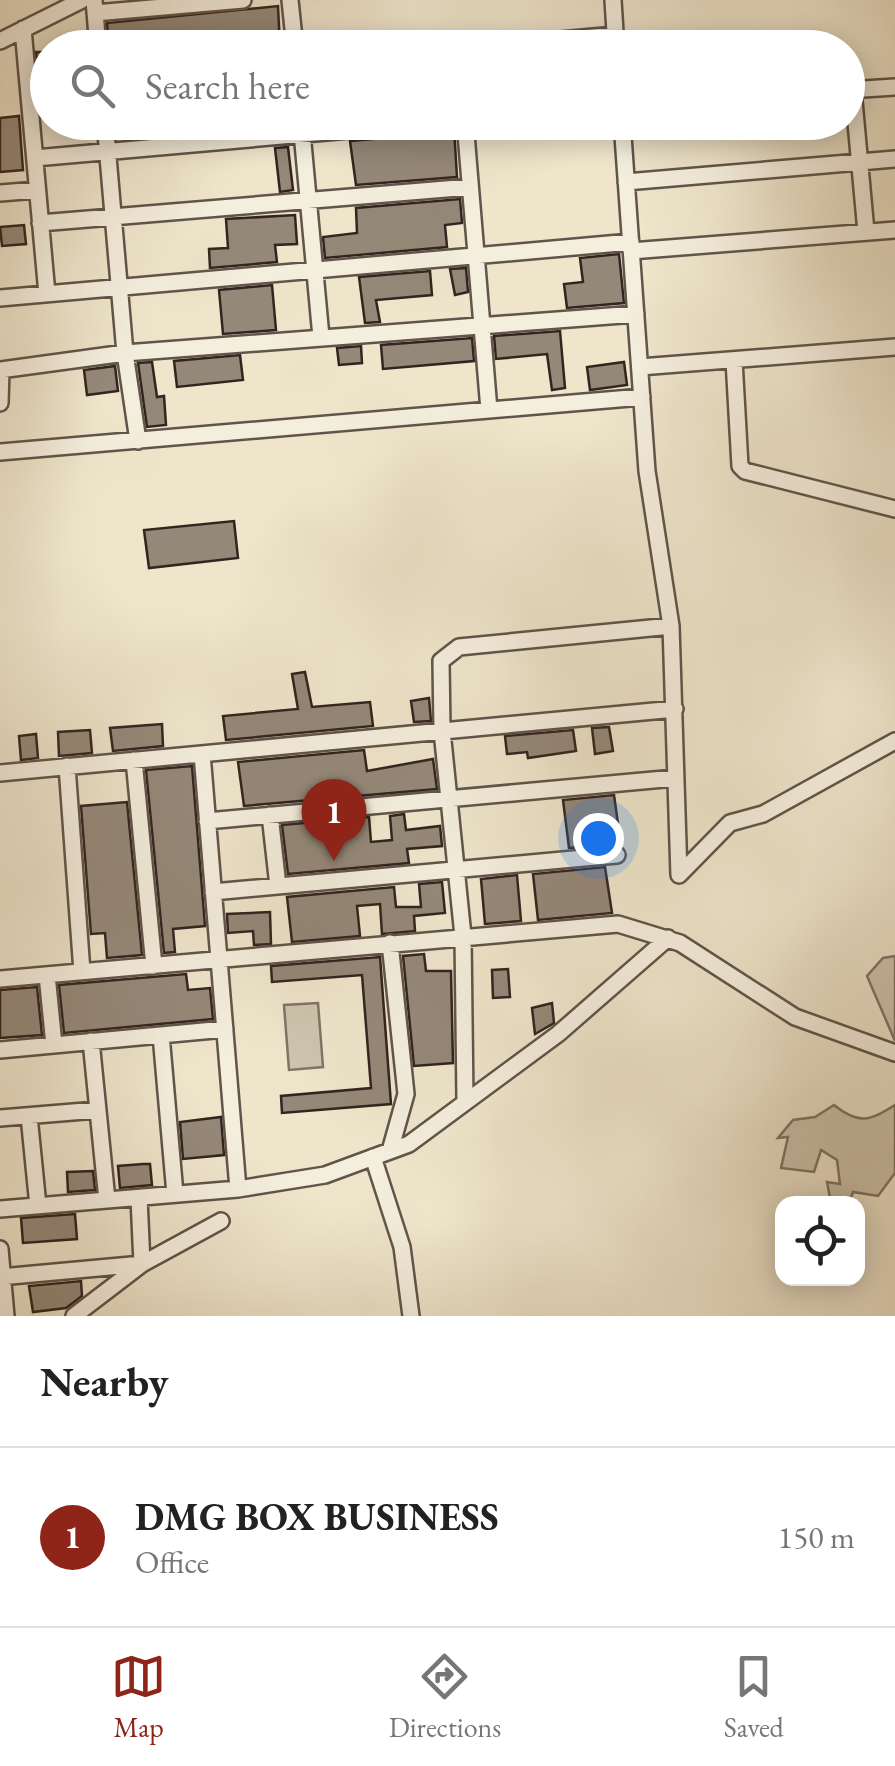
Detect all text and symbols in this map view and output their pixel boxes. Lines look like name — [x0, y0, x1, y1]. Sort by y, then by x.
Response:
search box — [30, 30, 865, 140]
icon: search — [65, 58, 120, 113]
text: Search here — [145, 61, 310, 110]
pin: 1 — [302, 778, 366, 861]
your location — [573, 813, 624, 864]
map controls — [775, 1196, 865, 1286]
button: locate — [775, 1196, 865, 1286]
text: Nearby — [40, 1354, 169, 1409]
text: DMG BOX BUSINESS — [135, 1492, 499, 1541]
text: 1 — [64, 1516, 81, 1558]
text: 150 m — [778, 1516, 855, 1558]
text: Office — [135, 1541, 209, 1583]
tab: Map — [111, 1649, 166, 1745]
tab: Directions — [389, 1649, 501, 1745]
tab: Saved — [724, 1649, 784, 1745]

